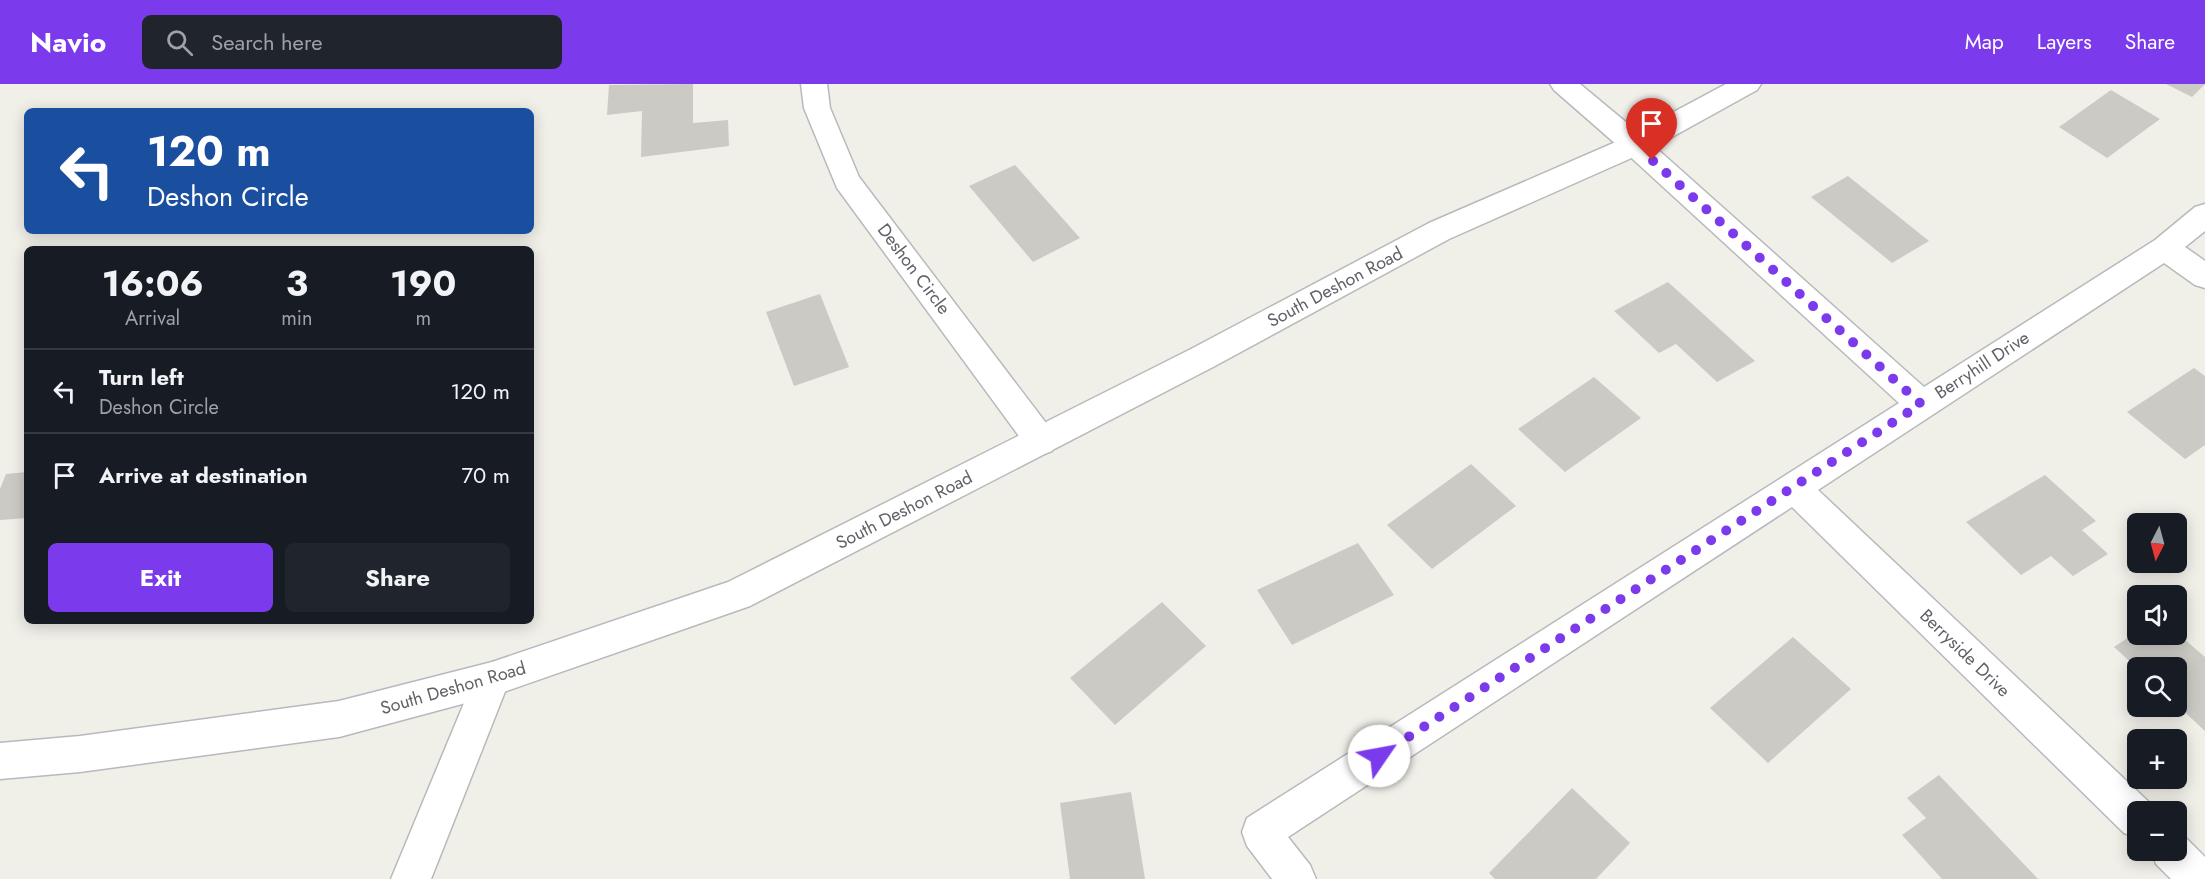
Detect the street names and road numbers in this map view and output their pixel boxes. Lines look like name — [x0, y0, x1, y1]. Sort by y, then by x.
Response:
street label: Deshon Circle — [871, 218, 957, 320]
street label: South Deshon Road — [1263, 240, 1407, 334]
street label: Berryhill Drive — [1930, 325, 2034, 405]
street label: South Deshon Road — [831, 464, 977, 556]
street label: Berryside Drive — [1914, 603, 2016, 703]
street label: South Deshon Road — [377, 655, 529, 721]

